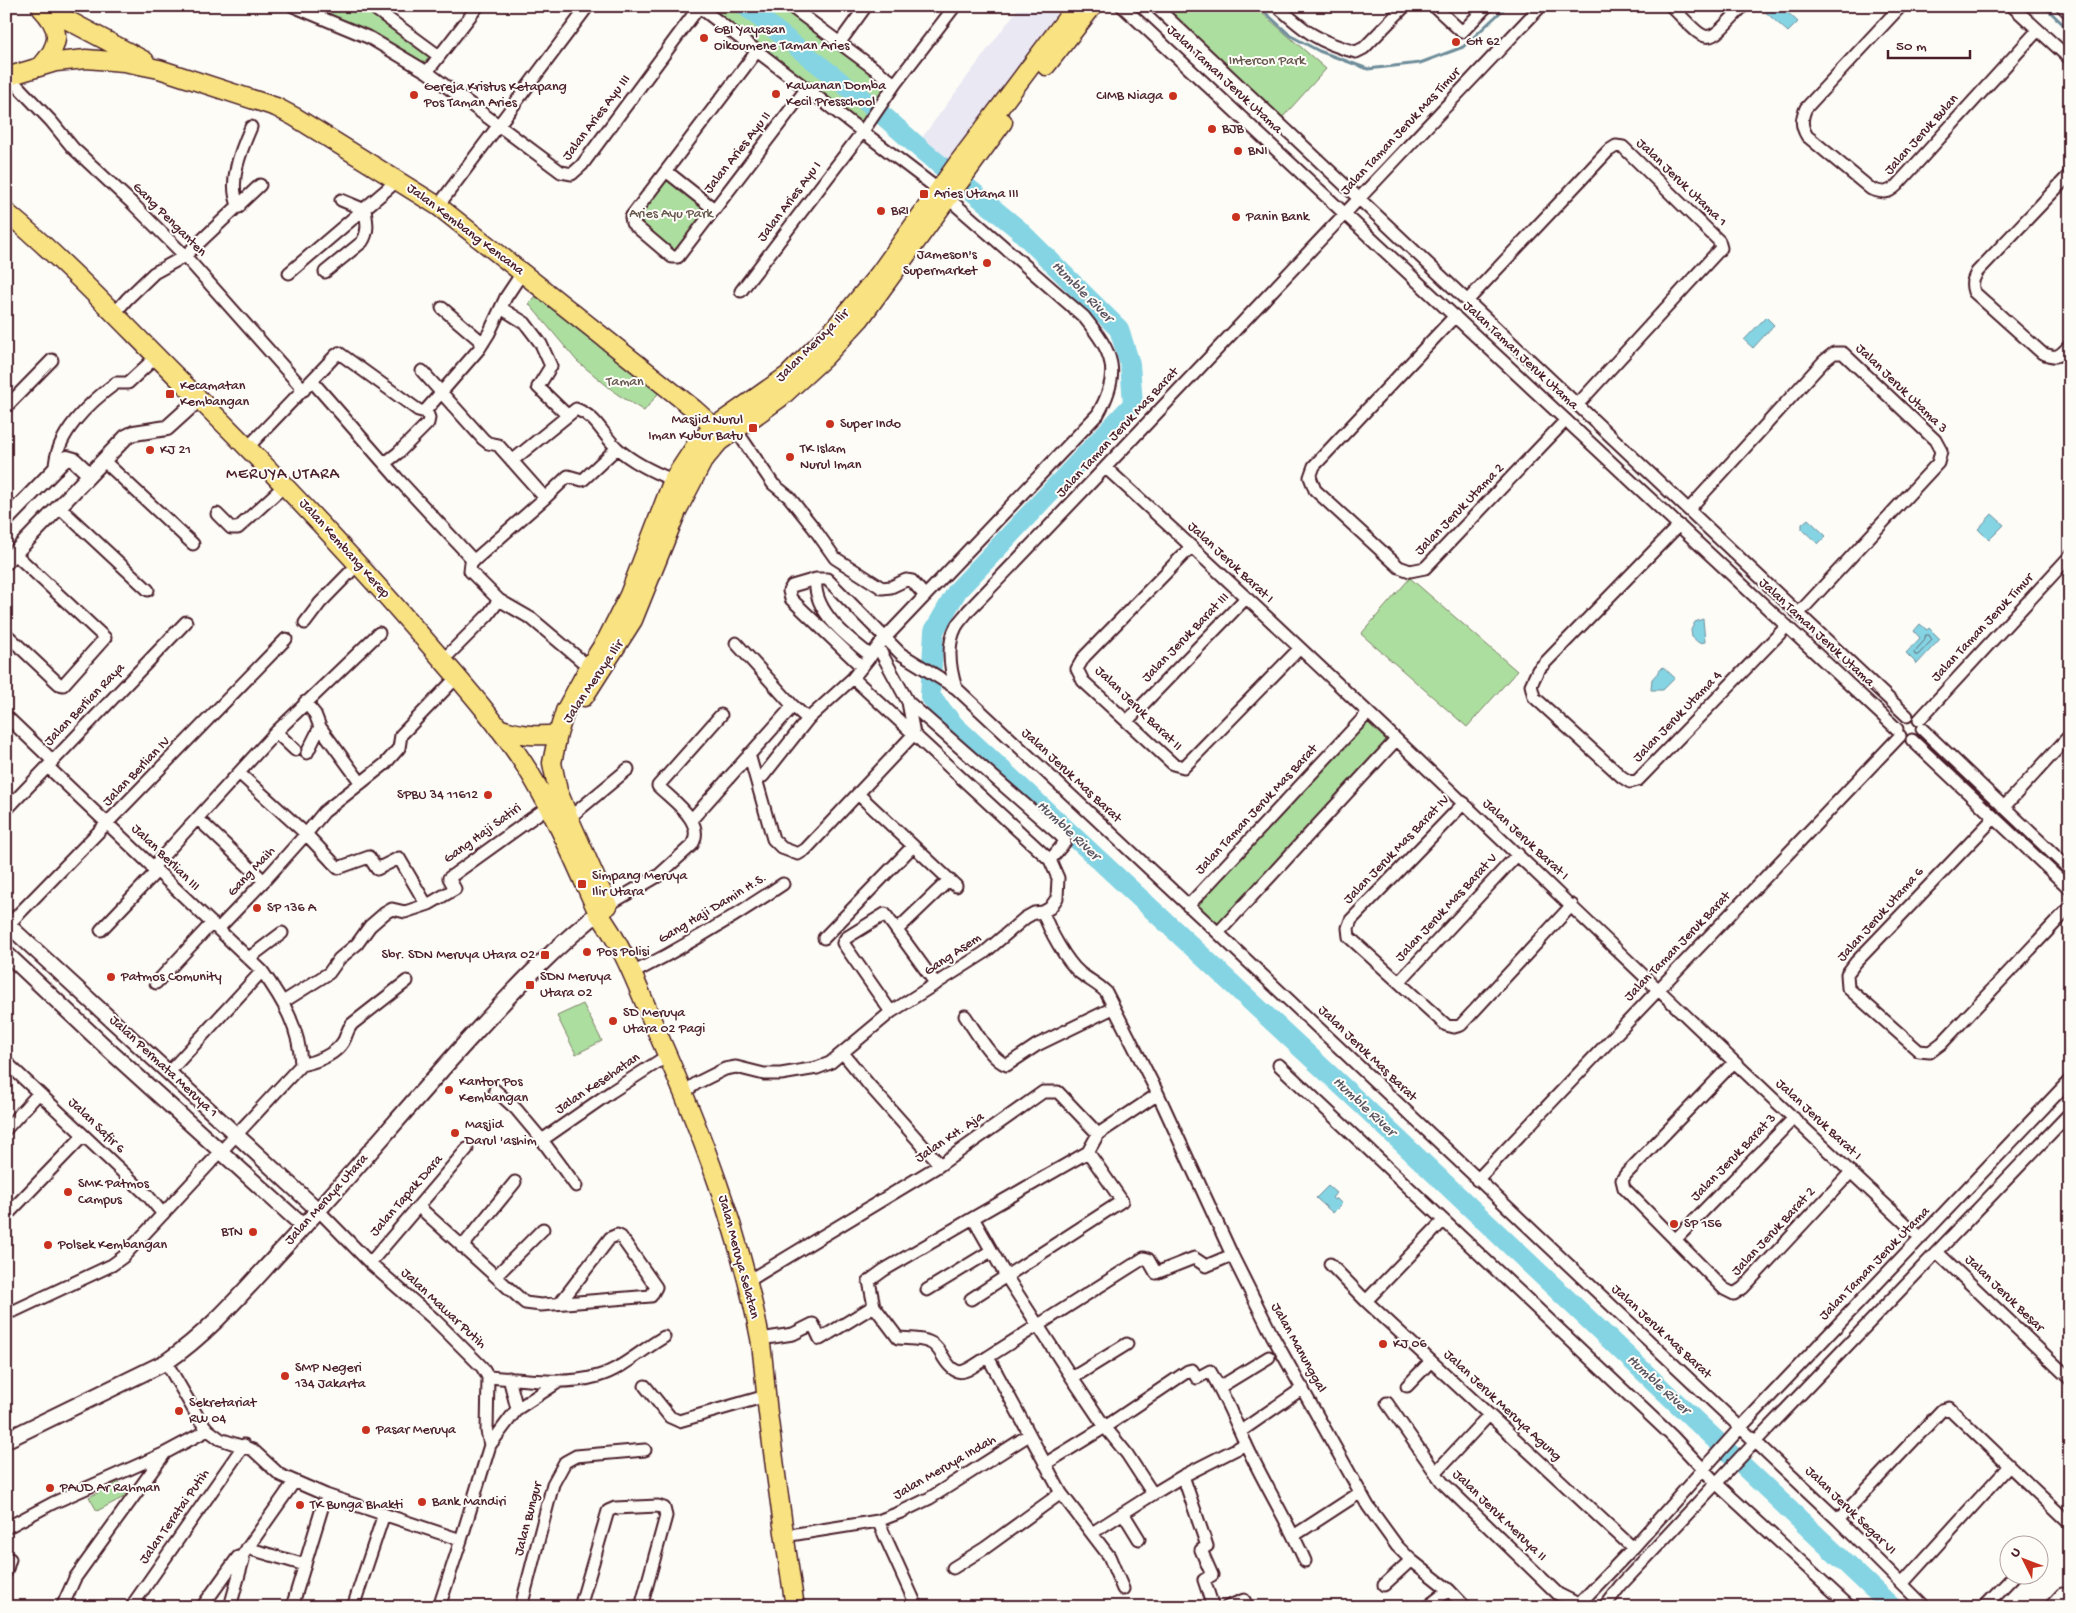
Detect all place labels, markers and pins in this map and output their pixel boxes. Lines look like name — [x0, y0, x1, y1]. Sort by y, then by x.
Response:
place label: GBI Yayasan Oikoumene Taman Aries — [714, 22, 850, 55]
marker: GBI Yayasan Oikoumene Taman Aries — [698, 32, 710, 44]
place label: GH 62 — [1466, 34, 1500, 51]
marker: GH 62 — [1450, 36, 1462, 48]
place label: Kawanan Domba Kecil Presschool — [786, 78, 887, 111]
place label: Gereja Kristus Ketapang Pos Taman Aries — [423, 79, 567, 112]
marker: Kawanan Domba Kecil Presschool — [770, 88, 782, 100]
place label: CIMB Niaga — [1096, 88, 1164, 105]
marker: Gereja Kristus Ketapang Pos Taman Aries — [408, 89, 420, 101]
marker: CIMB Niaga — [1167, 90, 1179, 102]
place label: BJB — [1221, 121, 1245, 138]
marker: BJB — [1206, 123, 1218, 135]
place label: BNI — [1247, 143, 1268, 160]
marker: BNI — [1232, 145, 1244, 157]
place label: Aries Utama III — [934, 186, 1019, 203]
marker: Aries Utama III — [918, 188, 930, 200]
place label: BRI — [890, 203, 909, 220]
marker: BRI — [875, 205, 887, 217]
place label: Panin Bank — [1245, 209, 1311, 226]
marker: Panin Bank — [1230, 211, 1242, 223]
place label: Jameson's Supermarket — [903, 247, 978, 280]
marker: Jameson's Supermarket — [981, 257, 993, 269]
place label: Kecamatan Kembangan — [180, 378, 249, 411]
marker: Kecamatan Kembangan — [164, 388, 176, 400]
place label: Masjid Nurul Iman Kubur Batu — [648, 412, 743, 445]
place label: Super Indo — [840, 416, 901, 433]
marker: Super Indo — [824, 418, 836, 430]
marker: Masjid Nurul Iman Kubur Batu — [747, 422, 759, 434]
place label: TK Islam Nurul Iman — [799, 441, 862, 474]
place label: KJ 21 — [160, 442, 191, 459]
marker: KJ 21 — [144, 444, 156, 456]
marker: TK Islam Nurul Iman — [784, 451, 796, 463]
place label: SPBU 34 11612 — [397, 787, 478, 804]
marker: SPBU 34 11612 — [482, 789, 494, 801]
place label: Simpang Meruya Ilir Utara — [592, 868, 688, 901]
marker: Simpang Meruya Ilir Utara — [576, 878, 588, 890]
place label: SP 136 A — [267, 900, 317, 917]
marker: SP 136 A — [251, 902, 263, 914]
place label: Pos Polisi — [596, 944, 650, 961]
marker: Pos Polisi — [581, 946, 593, 958]
place label: Sbr. SDN Meruya Utara 02 — [382, 947, 535, 964]
marker: Sbr. SDN Meruya Utara 02 — [539, 949, 551, 961]
place label: Patmos Comunity — [120, 969, 222, 986]
place label: SDN Meruya Utara 02 — [540, 969, 612, 1002]
marker: Patmos Comunity — [105, 971, 117, 983]
marker: SDN Meruya Utara 02 — [524, 979, 536, 991]
place label: SD Meruya Utara 02 Pagi — [623, 1005, 705, 1038]
marker: SD Meruya Utara 02 Pagi — [607, 1015, 619, 1027]
place label: Kantor Pos Kembangan — [459, 1074, 528, 1107]
marker: Kantor Pos Kembangan — [443, 1084, 455, 1096]
place label: Masjid Darul 'ashim — [464, 1117, 537, 1150]
marker: Masjid Darul 'ashim — [449, 1127, 461, 1139]
place label: SMK Patmos Campus — [78, 1176, 150, 1209]
marker: SMK Patmos Campus — [62, 1186, 74, 1198]
place label: SP 156 — [1684, 1216, 1723, 1233]
marker: SP 156 — [1668, 1218, 1680, 1230]
place label: BTN — [220, 1224, 243, 1241]
marker: BTN — [247, 1226, 259, 1238]
place label: Polsek Kembangan — [57, 1237, 167, 1254]
marker: Polsek Kembangan — [42, 1239, 54, 1251]
place label: KJ 06 — [1393, 1336, 1427, 1353]
marker: KJ 06 — [1377, 1338, 1389, 1350]
place label: SMP Negeri 134 Jakarta — [294, 1360, 367, 1393]
marker: SMP Negeri 134 Jakarta — [279, 1370, 291, 1382]
place label: Sekretariat RW 04 — [189, 1395, 257, 1428]
marker: Sekretariat RW 04 — [173, 1405, 185, 1417]
place label: Pasar Meruya — [375, 1422, 457, 1439]
marker: Pasar Meruya — [360, 1424, 372, 1436]
place label: PAUD Ar Rahman — [59, 1480, 160, 1497]
marker: PAUD Ar Rahman — [44, 1482, 56, 1494]
place label: Bank Mandiri — [431, 1494, 507, 1511]
marker: Bank Mandiri — [416, 1496, 428, 1508]
place label: TK Bunga Bhakti — [309, 1497, 403, 1514]
marker: TK Bunga Bhakti — [294, 1499, 306, 1511]

